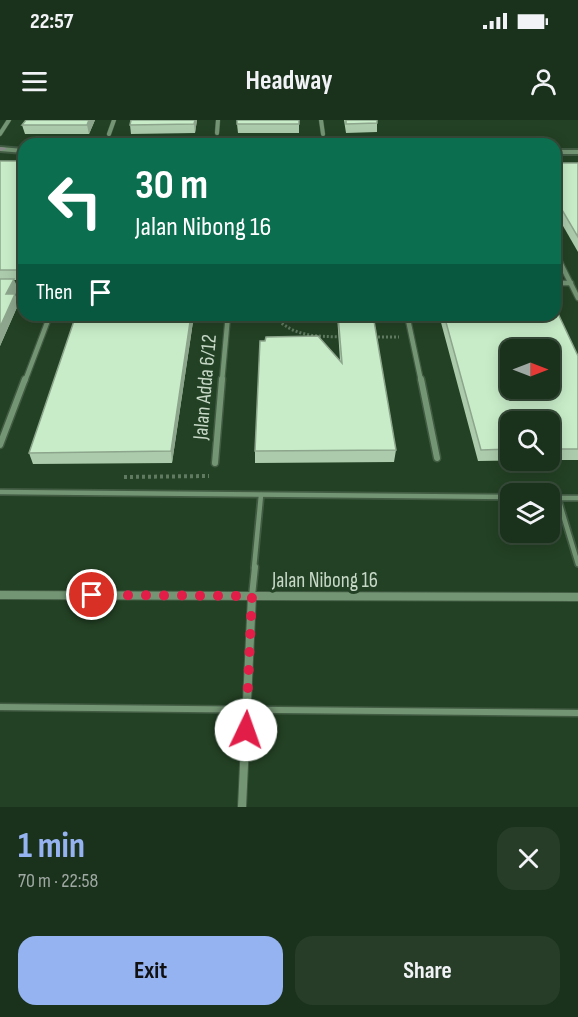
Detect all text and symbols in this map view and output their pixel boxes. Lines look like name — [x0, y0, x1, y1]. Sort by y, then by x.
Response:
text: 22:57 — [30, 8, 73, 35]
icon: menu — [18, 65, 51, 98]
text: Headway — [246, 65, 332, 97]
icon: person — [527, 65, 560, 98]
text: 30 m — [135, 160, 208, 211]
icon: left — [36, 162, 114, 240]
text: Jalan Nibong 16 — [135, 211, 271, 243]
icon: arrive — [84, 276, 117, 309]
text: Then — [36, 279, 72, 306]
street label: Jalan Adda 6/12 — [188, 333, 222, 442]
north arrow — [500, 339, 560, 399]
map controls — [500, 339, 560, 543]
button: search — [500, 411, 560, 471]
button: layers — [500, 483, 560, 543]
street label: Jalan Nibong 16 — [271, 568, 378, 593]
pin — [66, 569, 117, 620]
icon: arrive — [75, 578, 108, 611]
position arrow — [214, 698, 278, 762]
text: 1 min — [18, 825, 85, 868]
button: close — [497, 827, 560, 890]
text: 70 m · 22:58 — [18, 869, 98, 893]
button: Exit — [18, 936, 283, 1005]
button: Share — [295, 936, 560, 1005]

